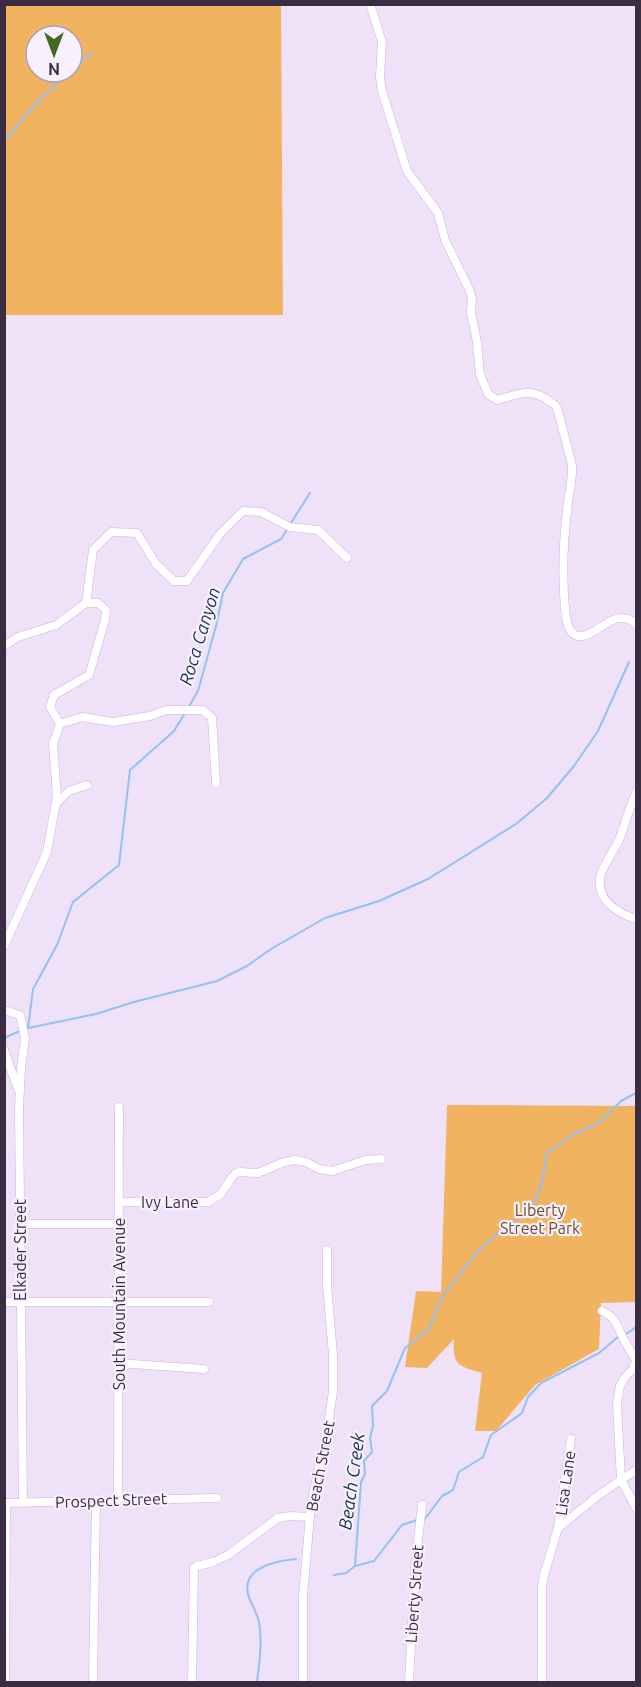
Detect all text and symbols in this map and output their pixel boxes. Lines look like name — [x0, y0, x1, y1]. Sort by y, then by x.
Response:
north arrow — [24, 24, 84, 84]
text: N — [48, 60, 60, 78]
water label: Roca Canyon — [175, 585, 223, 687]
street label: Ivy Lane — [141, 1193, 199, 1211]
street label: Elkader Street — [11, 1198, 29, 1301]
park label: Liberty Street Park — [500, 1201, 580, 1237]
street label: South Mountain Avenue — [110, 1218, 128, 1390]
street label: Beach Street — [302, 1418, 338, 1513]
water label: Beach Creek — [334, 1430, 368, 1531]
street label: Lisa Lane — [552, 1449, 578, 1517]
street label: Prospect Street — [55, 1489, 168, 1511]
street label: Liberty Street — [402, 1543, 426, 1644]

